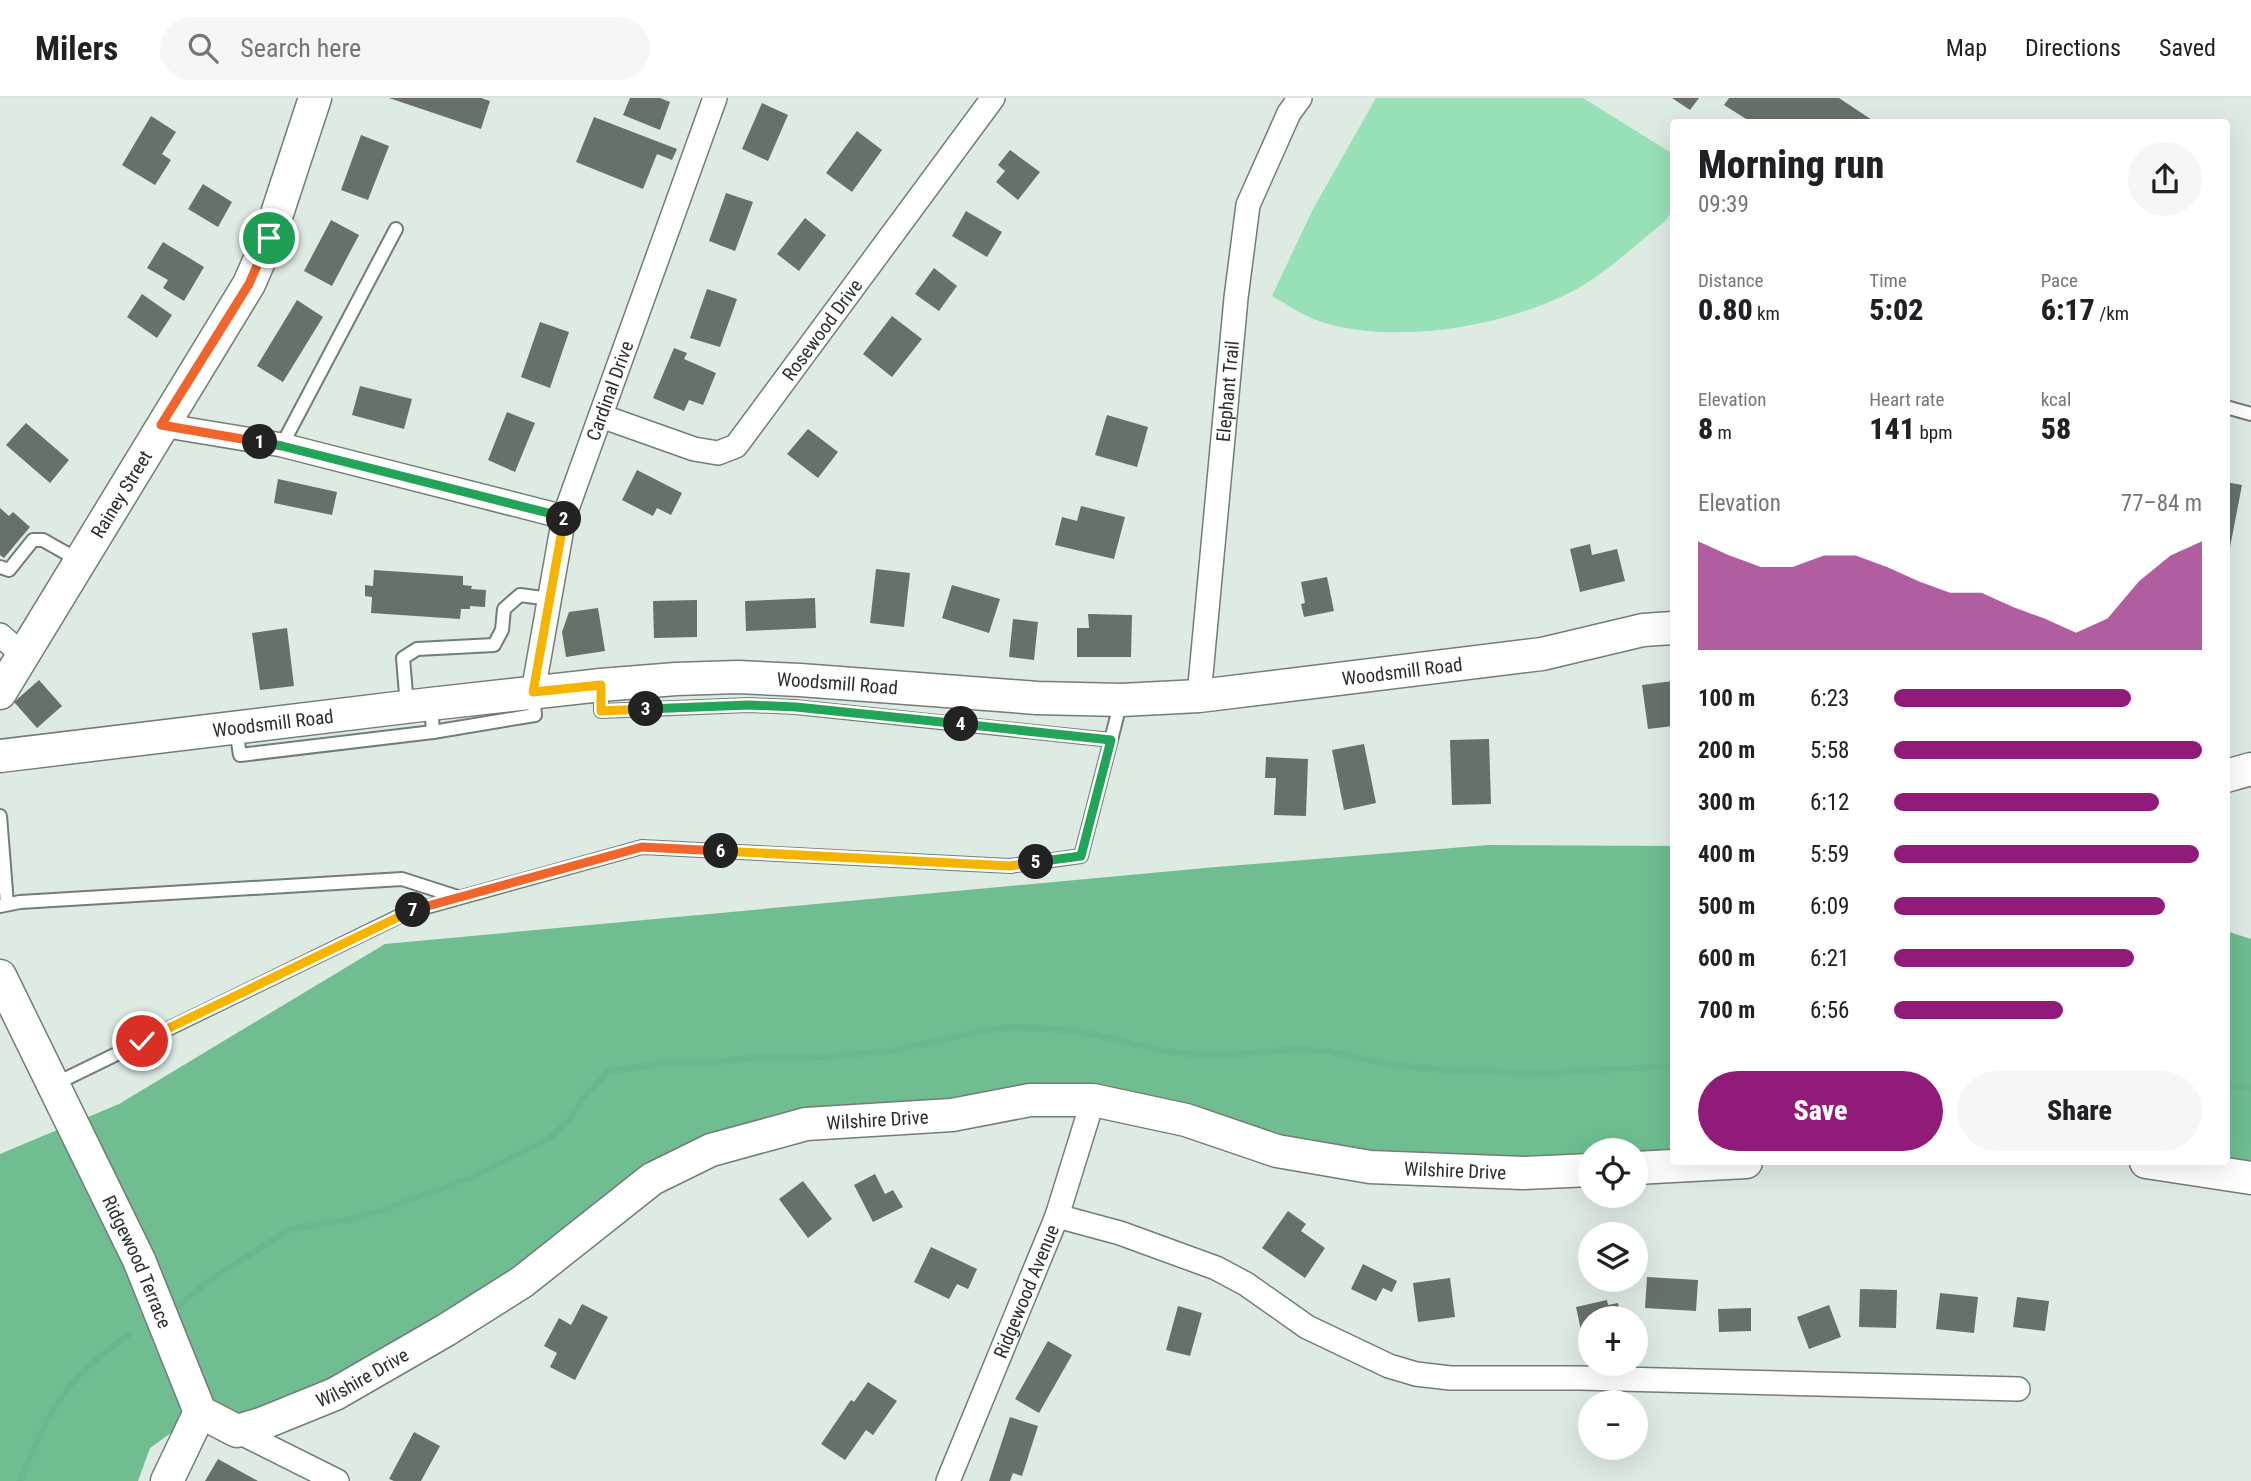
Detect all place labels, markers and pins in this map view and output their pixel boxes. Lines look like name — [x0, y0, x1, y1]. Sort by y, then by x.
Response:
pin — [239, 208, 299, 268]
pin: 1 — [243, 424, 278, 460]
pin: 2 — [546, 502, 582, 536]
pin: 3 — [628, 692, 664, 726]
pin: 4 — [944, 706, 978, 742]
pin: 6 — [704, 834, 738, 868]
pin: 5 — [1018, 844, 1054, 880]
pin: 7 — [396, 892, 430, 928]
pin — [112, 1011, 172, 1071]

